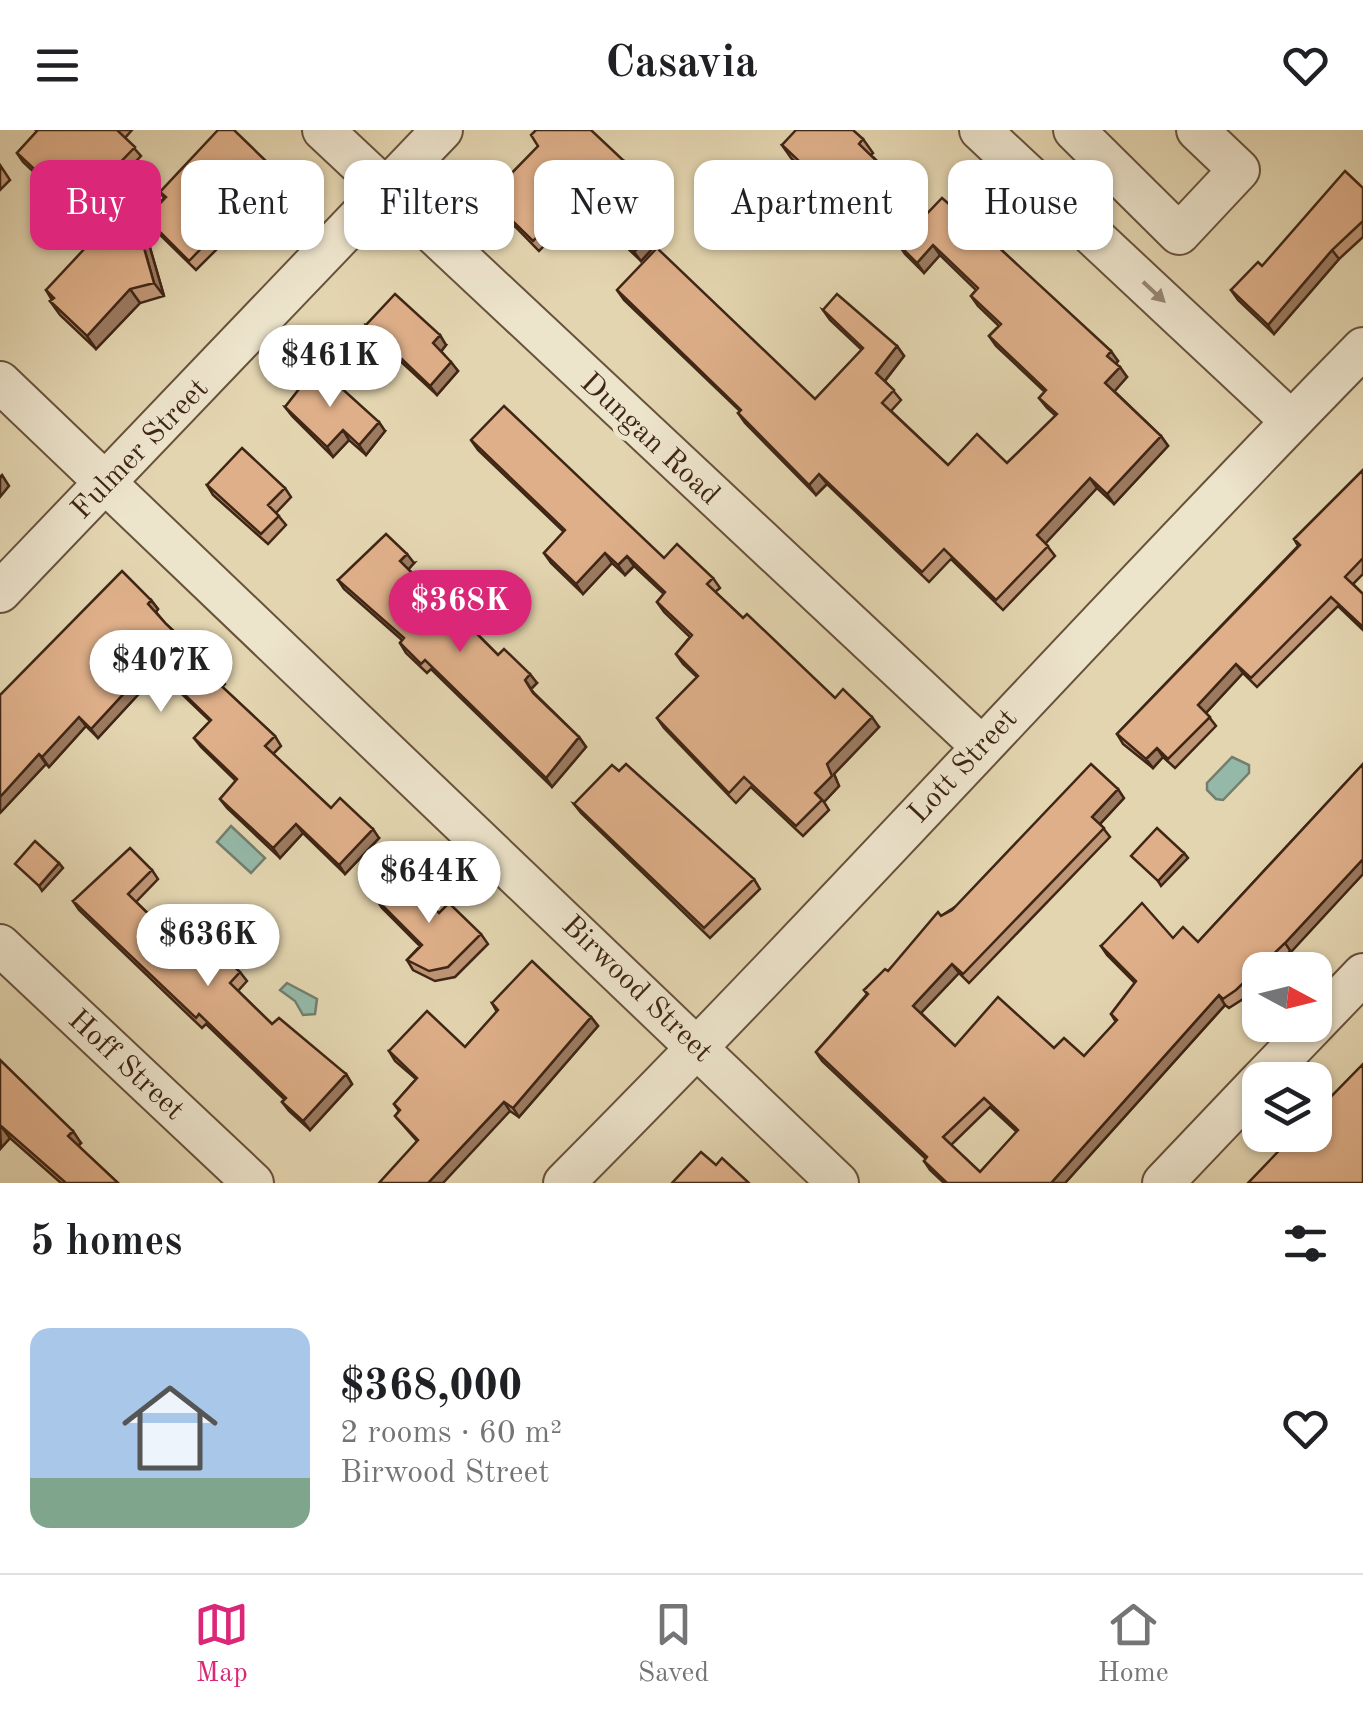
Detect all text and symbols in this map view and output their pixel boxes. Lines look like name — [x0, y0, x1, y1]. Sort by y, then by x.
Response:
icon: menu — [30, 38, 85, 93]
icon: heart — [1278, 38, 1333, 93]
text: Casavia — [605, 42, 758, 87]
chip: Buy — [30, 160, 161, 250]
chip: Rent — [181, 160, 324, 250]
chip: Filters — [344, 160, 514, 250]
chip: New — [534, 160, 674, 250]
chip: Apartment — [694, 160, 928, 250]
chip: House — [948, 160, 1113, 250]
one-way arrow — [1141, 280, 1165, 303]
pin: $461K — [260, 325, 400, 410]
text: $461K — [281, 341, 379, 373]
street label: Dungan Road — [574, 368, 725, 511]
street label: Fulmer Street — [66, 373, 215, 525]
pin: $368K — [390, 570, 530, 655]
text: $368K — [411, 586, 509, 618]
pin: $407K — [91, 630, 231, 715]
text: $407K — [112, 646, 210, 678]
street label: Lott Street — [903, 704, 1023, 829]
pin: $644K — [359, 841, 499, 926]
text: $644K — [380, 857, 478, 889]
pin: $636K — [138, 904, 278, 989]
street label: Birwood Street — [556, 910, 718, 1068]
text: $636K — [159, 920, 257, 952]
north arrow — [1242, 952, 1332, 1042]
map controls — [1242, 952, 1332, 1152]
street label: Hoff Street — [62, 1005, 189, 1126]
button: layers — [1242, 1062, 1332, 1152]
icon: filters — [1278, 1216, 1333, 1271]
text: 5 homes — [30, 1222, 182, 1264]
text: $368,000 — [340, 1367, 522, 1409]
icon: home — [110, 1368, 230, 1488]
icon: heart — [1278, 1401, 1333, 1456]
text: 2 rooms · 60 m² — [340, 1418, 562, 1450]
text: Birwood Street — [340, 1458, 549, 1490]
tab: Map — [194, 1597, 249, 1692]
tab: Saved — [638, 1597, 709, 1692]
tab: Home — [1098, 1597, 1169, 1692]

